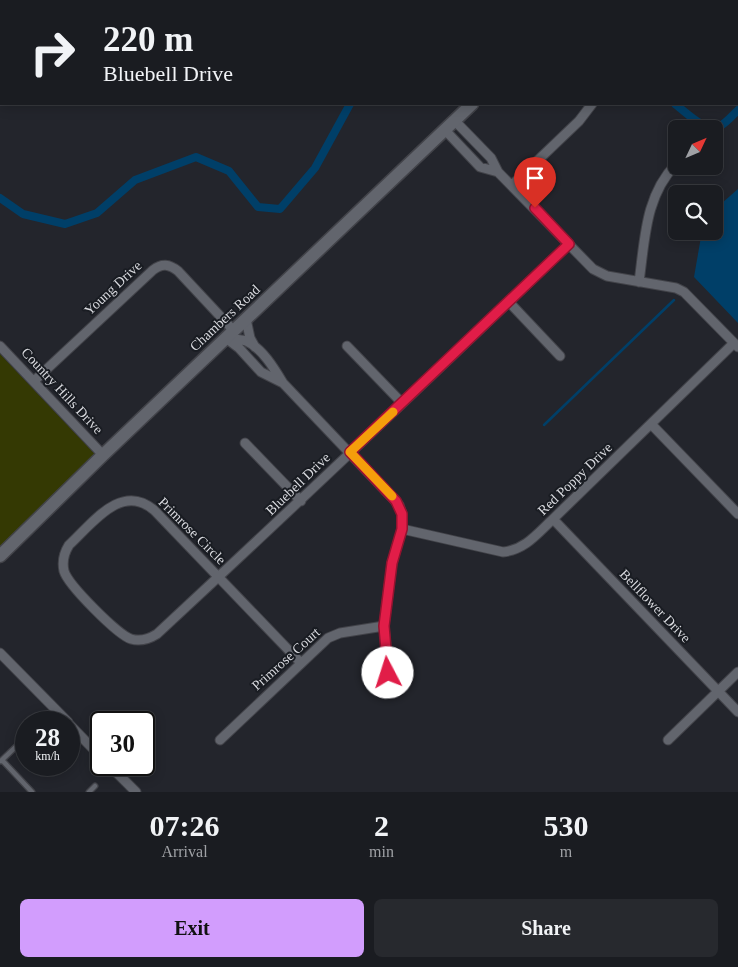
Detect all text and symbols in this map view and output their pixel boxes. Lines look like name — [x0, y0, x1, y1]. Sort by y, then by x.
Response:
icon: right — [20, 20, 85, 85]
text: 220 m — [103, 20, 193, 59]
text: Bluebell Drive — [103, 61, 233, 86]
north arrow — [668, 120, 722, 175]
map controls — [668, 120, 723, 240]
pin — [514, 157, 556, 208]
icon: arrive — [521, 164, 549, 192]
button: search — [668, 185, 723, 240]
street label: Young Drive — [82, 258, 144, 318]
street label: Chambers Road — [187, 282, 263, 354]
street label: Country Hills Drive — [18, 345, 106, 437]
street label: Red Poppy Drive — [535, 440, 615, 518]
street label: Bluebell Drive — [263, 450, 333, 518]
street label: Primrose Circle — [155, 494, 229, 568]
street label: Bellflower Drive — [617, 567, 693, 645]
street label: Primrose Court — [249, 625, 323, 693]
position arrow — [361, 646, 413, 698]
speed limit sign: 30 — [90, 711, 155, 776]
text: 28 — [35, 724, 60, 751]
text: km/h — [35, 749, 60, 763]
text: 07:26 — [150, 809, 220, 842]
text: 2 — [374, 809, 389, 842]
text: 530 — [543, 809, 588, 842]
text: Arrival — [161, 843, 208, 860]
text: min — [369, 843, 394, 860]
text: m — [560, 843, 572, 860]
button: Exit — [20, 899, 364, 957]
button: Share — [374, 899, 718, 957]

